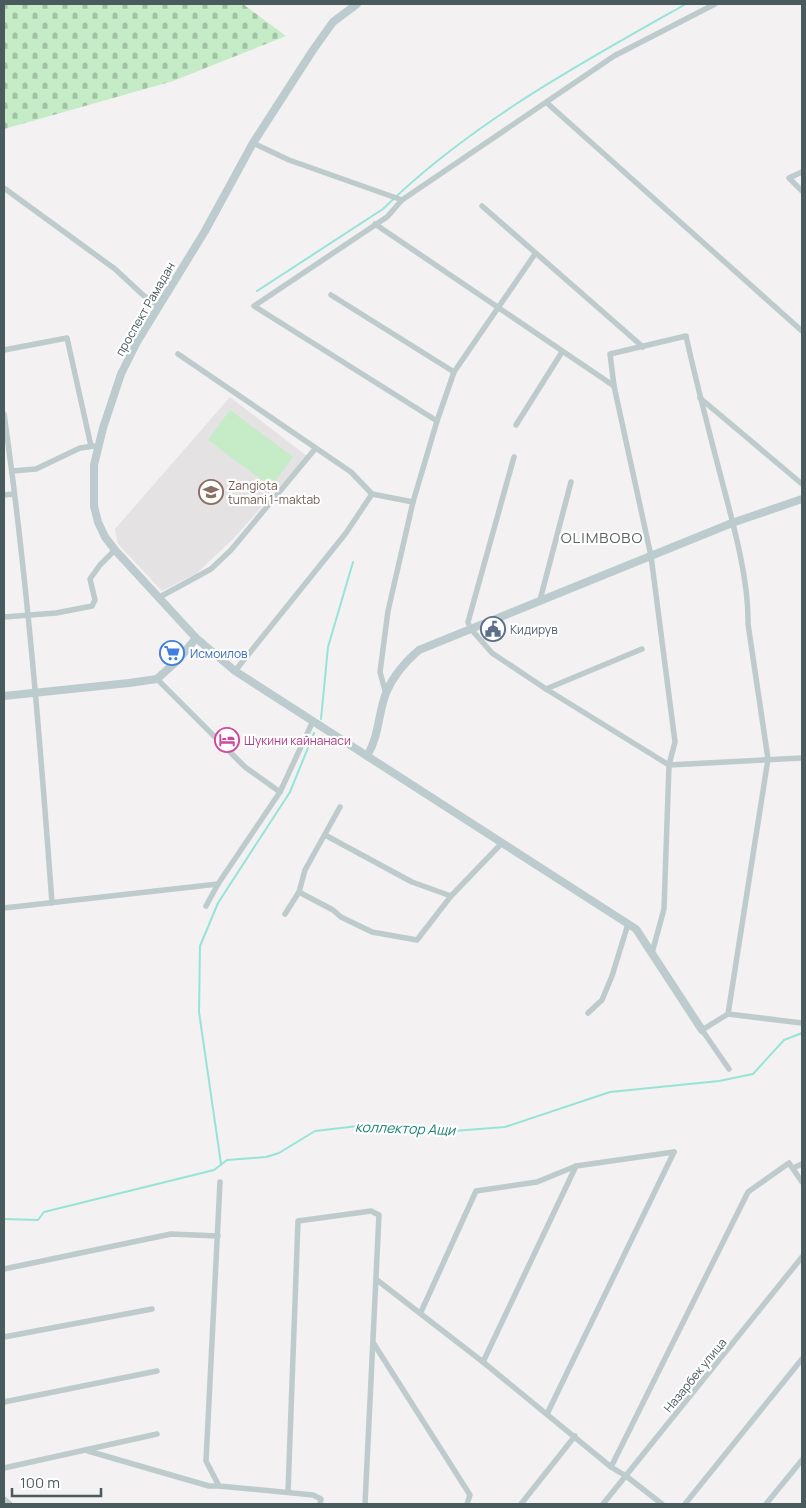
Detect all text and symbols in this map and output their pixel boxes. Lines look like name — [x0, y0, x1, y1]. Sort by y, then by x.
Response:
street label: проспект Рамадан — [111, 259, 179, 359]
place label: Zangiota tumani 1-maktab — [228, 477, 320, 508]
school or university icon: Zangiota tumani 1-maktab — [198, 479, 224, 505]
district label: OLIMBOBO — [561, 527, 643, 548]
public building icon: Кидирув — [480, 616, 506, 642]
place label: Кидирув — [510, 621, 558, 638]
supermarket icon: Исмоилов — [159, 640, 185, 666]
place label: Исмоилов — [190, 645, 248, 662]
hotel icon: Шукини кайнанаси — [214, 727, 240, 753]
place label: Шукини кайнанаси — [244, 732, 351, 749]
water label: коллектор Ащи — [355, 1117, 456, 1139]
street label: Назарбек улица — [660, 1334, 730, 1416]
scale bar — [12, 1466, 101, 1498]
text: 100 m — [20, 1472, 60, 1493]

